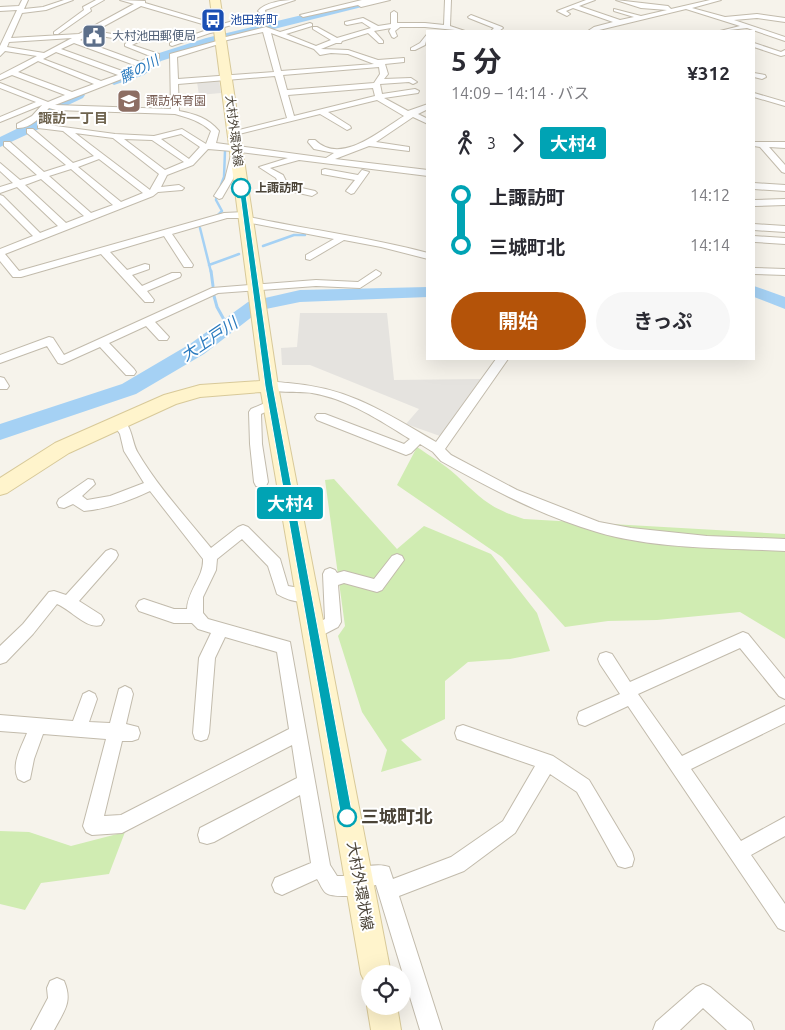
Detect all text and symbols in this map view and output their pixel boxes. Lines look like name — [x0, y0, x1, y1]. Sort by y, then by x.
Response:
bus stop icon: 池田新町 — [200, 7, 226, 33]
place label: 池田新町 — [230, 13, 278, 26]
public building icon: 大村池田郵便局 — [81, 23, 107, 49]
place label: 大村池田郵便局 — [112, 29, 196, 42]
text: 5 分 — [451, 45, 501, 76]
water label: 藤の川 — [117, 51, 163, 86]
text: ¥312 — [687, 62, 730, 84]
text: 14:09 – 14:14 · バス — [451, 84, 590, 102]
school or university icon: 諏訪保育園 — [116, 88, 142, 114]
place label: 諏訪保育園 — [146, 94, 206, 107]
street label: 大村外環状線 — [224, 94, 245, 167]
district label: 諏訪一丁目 — [38, 110, 108, 126]
icon: walk — [451, 129, 479, 157]
icon: forward — [504, 129, 532, 157]
text: 大村4 — [550, 133, 596, 153]
text: 3 — [487, 134, 496, 152]
marker: 上諏訪町 — [231, 178, 251, 198]
place label: 上諏訪町 — [255, 181, 303, 194]
text: 上諏訪町 — [489, 186, 565, 208]
text: 14:12 — [690, 186, 730, 204]
text: 三城町北 — [489, 236, 565, 258]
text: 14:14 — [690, 236, 730, 254]
button: 開始 — [451, 292, 586, 350]
button: きっぷ — [596, 292, 730, 350]
water label: 大上戸川 — [177, 313, 242, 364]
line badge: 大村4 — [261, 487, 319, 519]
text: 大村4 — [267, 493, 313, 513]
place label: 三城町北 — [361, 806, 433, 826]
marker: 三城町北 — [337, 807, 357, 827]
street label: 大村外環状線 — [344, 840, 377, 932]
map controls — [361, 965, 411, 1015]
button: locate — [361, 965, 411, 1015]

